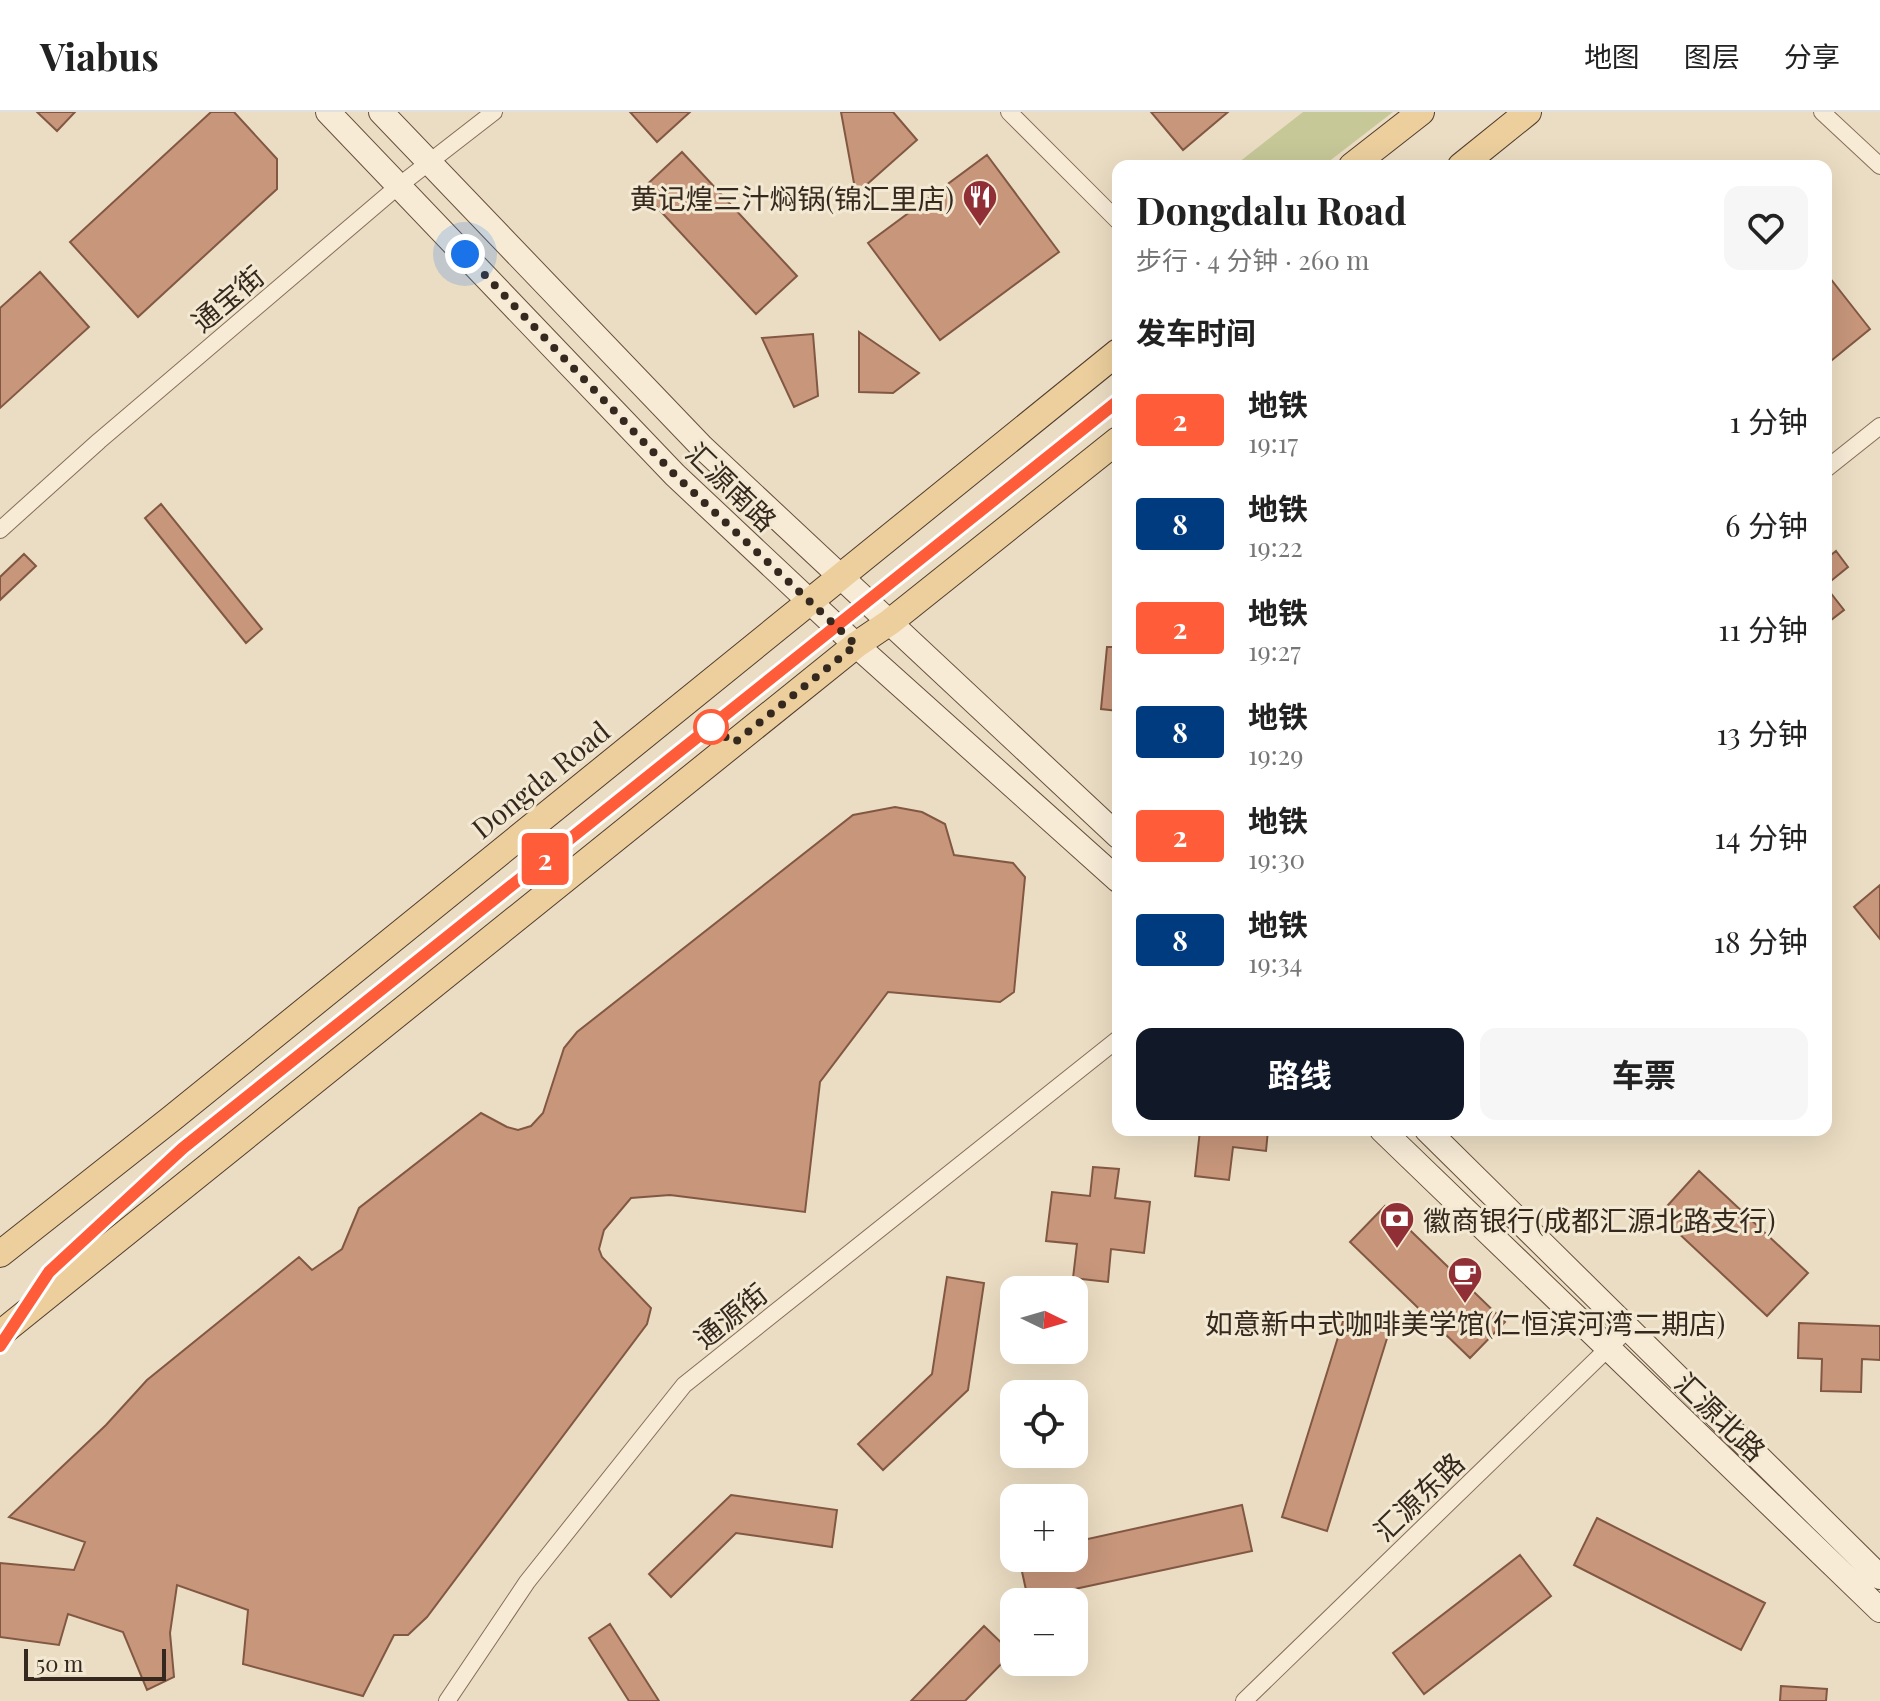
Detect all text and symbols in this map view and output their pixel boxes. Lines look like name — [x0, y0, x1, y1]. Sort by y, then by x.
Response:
text: Viabus — [40, 30, 159, 81]
text: 地图 — [1584, 37, 1640, 74]
text: 图层 — [1684, 37, 1740, 74]
text: 分享 — [1784, 37, 1840, 74]
restaurant icon: 黄记煌三汁焖锅(锦汇里店) — [961, 178, 999, 228]
place label: 黄记煌三汁焖锅(锦汇里店) — [630, 179, 954, 216]
text: Dongdalu Road — [1136, 184, 1407, 235]
button: heart — [1724, 186, 1808, 270]
your location — [445, 234, 485, 274]
text: 步行 · 4 分钟 · 260 m — [1136, 242, 1369, 277]
street label: 通宝街 — [183, 257, 271, 339]
text: 发车时间 — [1136, 312, 1256, 352]
text: 地铁 — [1248, 384, 1308, 424]
text: 2 — [1173, 401, 1187, 438]
text: 1 分钟 — [1729, 401, 1808, 441]
text: 19:17 — [1248, 425, 1298, 460]
street label: 汇源南路 — [679, 434, 785, 538]
text: 地铁 — [1248, 488, 1308, 528]
text: 8 — [1172, 505, 1188, 542]
text: 6 分钟 — [1725, 505, 1808, 545]
text: 19:22 — [1248, 529, 1303, 564]
text: 地铁 — [1248, 592, 1308, 632]
text: 2 — [1173, 609, 1187, 646]
text: 11 分钟 — [1718, 609, 1808, 649]
text: 19:27 — [1248, 633, 1301, 668]
text: 地铁 — [1248, 696, 1308, 736]
unlabelled marker — [694, 710, 728, 744]
street label: Dongda Road — [463, 712, 617, 846]
text: 8 — [1172, 713, 1188, 750]
text: 13 分钟 — [1716, 713, 1808, 753]
text: 19:29 — [1248, 737, 1303, 772]
text: 地铁 — [1248, 800, 1308, 840]
text: 2 — [1173, 817, 1187, 854]
text: 14 分钟 — [1715, 817, 1808, 857]
line badge: 2 — [519, 833, 571, 885]
text: 2 — [538, 840, 552, 877]
text: 19:30 — [1248, 841, 1305, 876]
text: 地铁 — [1248, 904, 1308, 944]
text: 8 — [1172, 921, 1188, 958]
text: 18 分钟 — [1714, 921, 1808, 961]
text: 19:34 — [1248, 945, 1302, 980]
button: 路线 — [1136, 1028, 1464, 1120]
button: 车票 — [1480, 1028, 1808, 1120]
bank icon: 徽商银行(成都汇源北路支行) — [1378, 1200, 1416, 1250]
place label: 徽商银行(成都汇源北路支行) — [1423, 1201, 1775, 1238]
cafe icon: 如意新中式咖啡美学馆(仁恒滨河湾二期店) — [1446, 1255, 1484, 1305]
street label: 通源街 — [686, 1274, 774, 1356]
north arrow — [1000, 1276, 1088, 1364]
map controls — [1000, 1276, 1088, 1676]
place label: 如意新中式咖啡美学馆(仁恒滨河湾二期店) — [1205, 1304, 1725, 1341]
street label: 汇源北路 — [1668, 1364, 1774, 1468]
button: locate — [1000, 1380, 1088, 1468]
street label: 汇源东路 — [1365, 1444, 1471, 1548]
button: + — [1000, 1484, 1088, 1572]
button: − — [1000, 1588, 1088, 1676]
scale bar — [24, 1645, 166, 1681]
text: 50 m — [36, 1648, 83, 1678]

